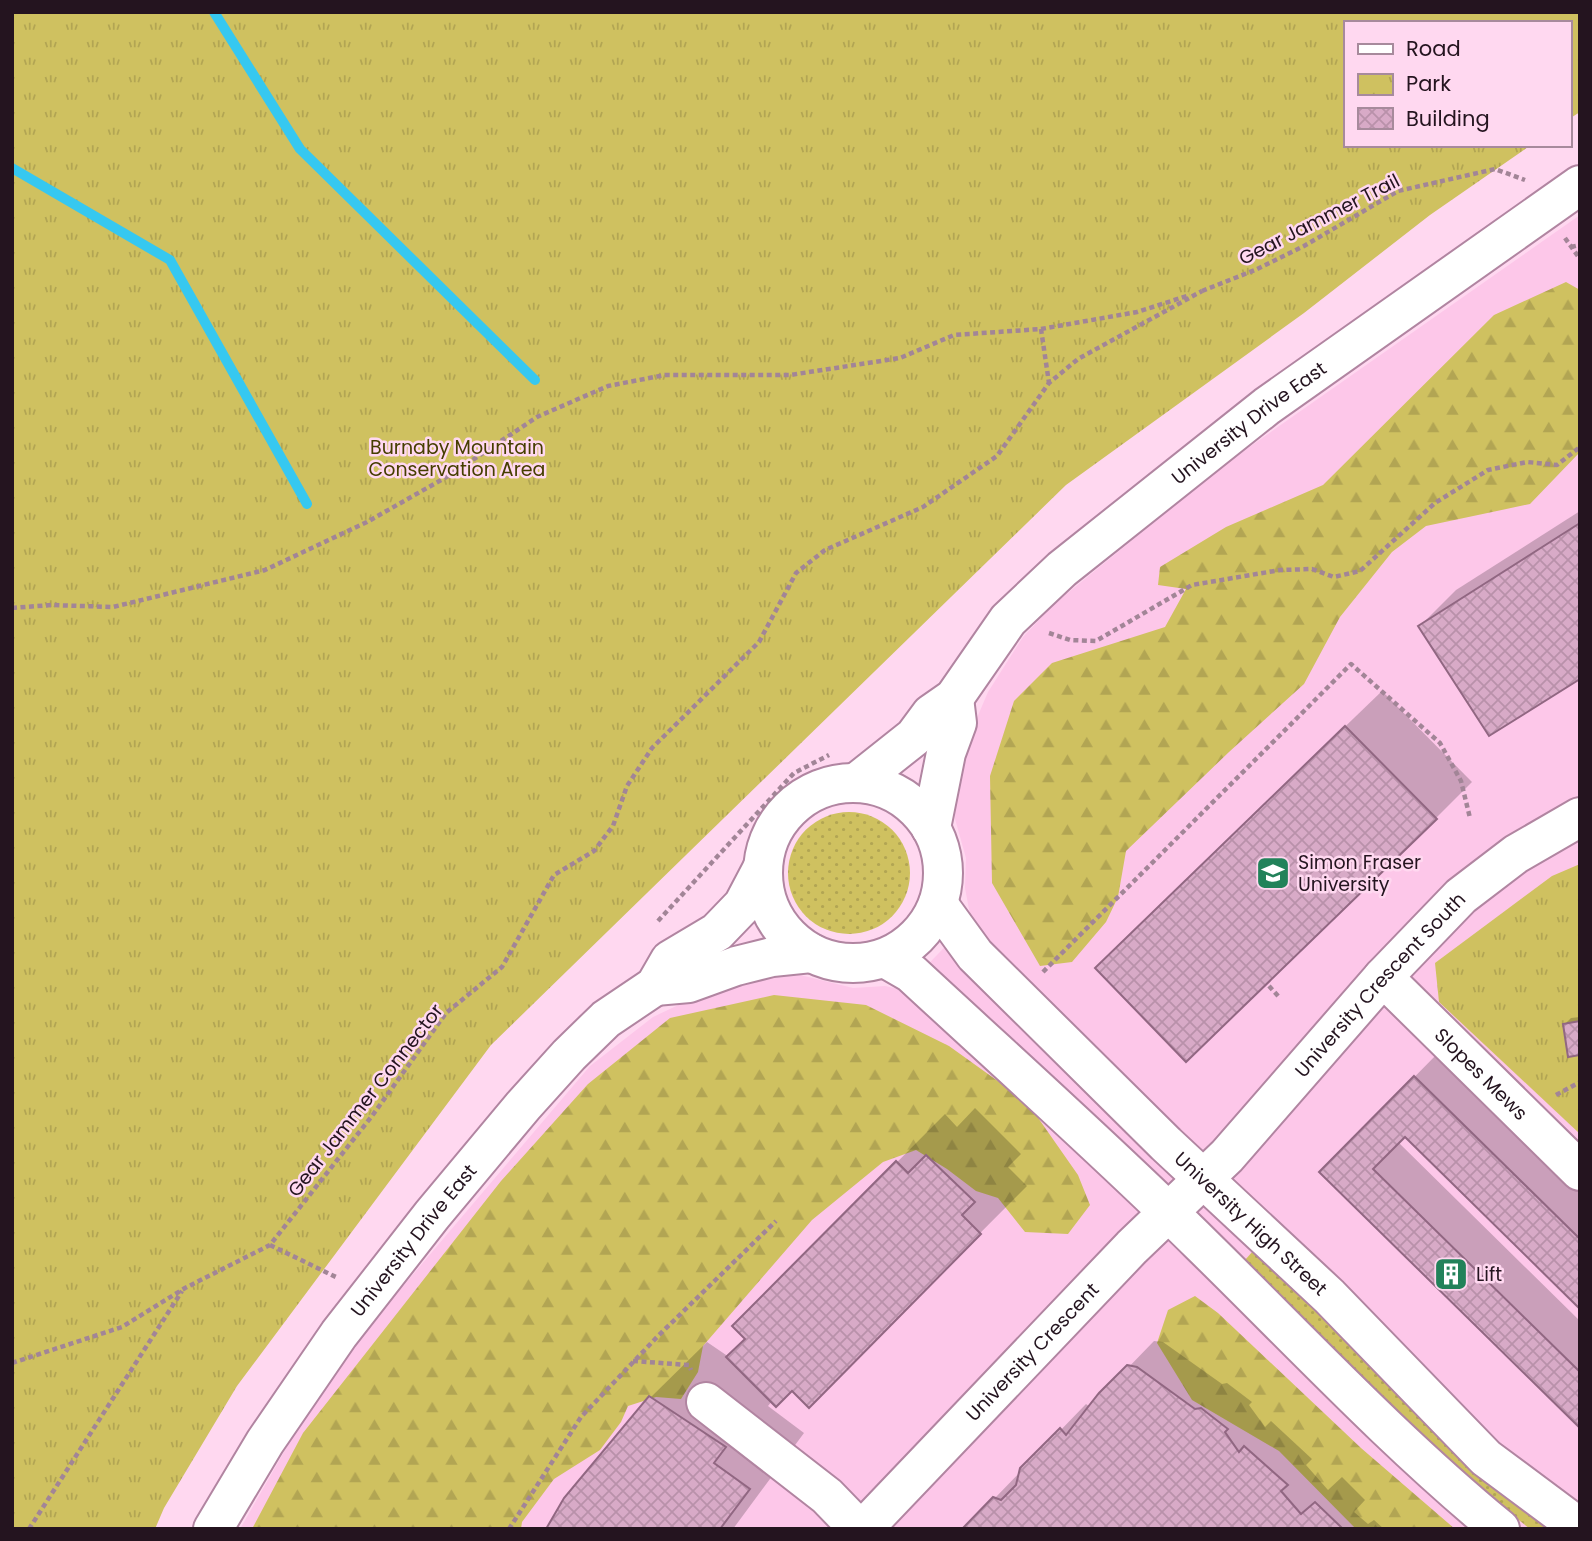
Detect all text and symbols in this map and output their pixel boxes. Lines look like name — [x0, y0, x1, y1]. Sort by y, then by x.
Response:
legend — [1344, 21, 1571, 147]
text: Road — [1406, 34, 1461, 63]
text: Park — [1406, 69, 1451, 98]
text: Building — [1406, 104, 1490, 133]
street label: Gear Jammer Trail — [1234, 167, 1404, 272]
street label: University Drive East — [1166, 355, 1332, 491]
park label: Burnaby Mountain Conservation Area — [369, 434, 545, 483]
place label: Simon Fraser University — [1298, 849, 1421, 898]
school or university icon: Simon Fraser University — [1254, 854, 1292, 892]
street label: University Crescent South — [1289, 886, 1472, 1083]
street label: Gear Jammer Connector — [281, 998, 449, 1202]
street label: Slopes Mews — [1428, 1022, 1534, 1126]
street label: University High Street — [1168, 1146, 1333, 1302]
street label: University Drive East — [344, 1158, 483, 1323]
building icon: Lift — [1432, 1255, 1470, 1293]
place label: Lift — [1476, 1261, 1502, 1288]
street label: University Crescent — [960, 1277, 1105, 1427]

